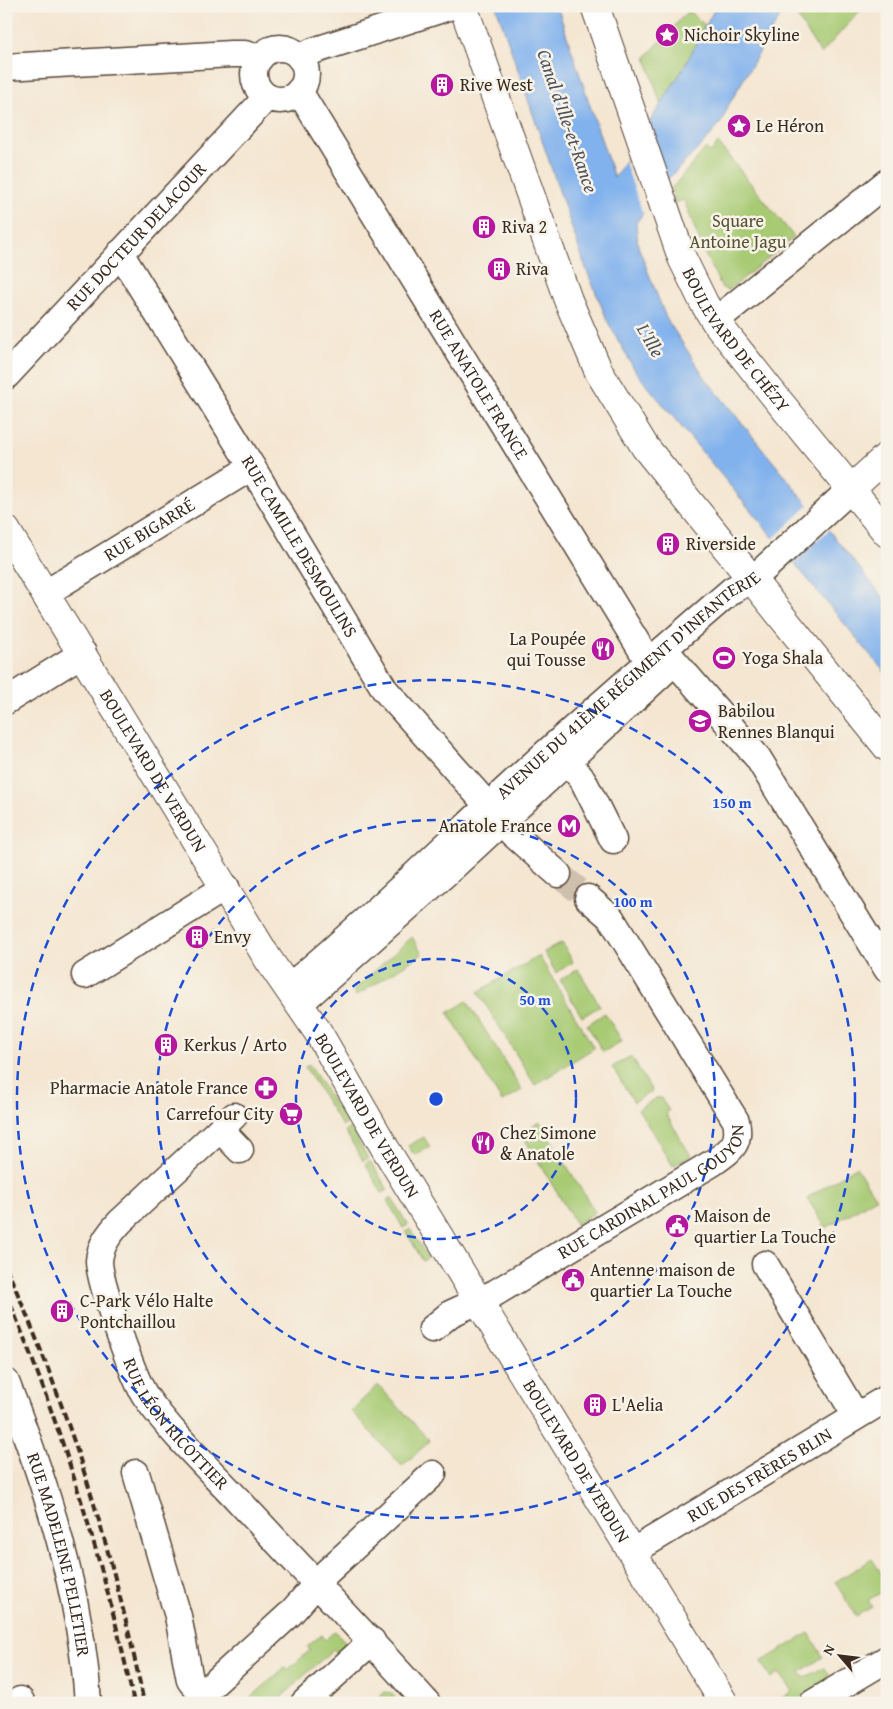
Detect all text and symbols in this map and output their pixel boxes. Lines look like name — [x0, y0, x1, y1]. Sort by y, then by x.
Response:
place label: Nichoir Skyline — [684, 21, 800, 48]
place icon: Nichoir Skyline — [654, 22, 680, 48]
water label: Canal d'Ille-et-Rance — [530, 45, 606, 197]
place label: Rive West — [460, 71, 534, 98]
building icon: Rive West — [429, 72, 455, 98]
place label: Le Héron — [756, 112, 824, 139]
place icon: Le Héron — [726, 113, 752, 139]
street label: RUE DOCTEUR DELACOUR — [60, 155, 213, 317]
park label: Square Antoine Jagu — [689, 207, 787, 255]
place label: Riva 2 — [502, 213, 547, 240]
building icon: Riva 2 — [471, 214, 497, 240]
place label: Riva — [516, 255, 549, 282]
building icon: Riva — [486, 256, 512, 282]
street label: BOULEVARD DE CHÉZY — [676, 263, 797, 418]
street label: RUE ANATOLE FRANCE — [423, 304, 535, 464]
water label: L'Ille — [630, 317, 672, 363]
street label: RUE CAMILLE DESMOULINS — [235, 450, 365, 643]
street label: RUE BIGARRÉ — [98, 491, 200, 568]
place label: Riverside — [686, 530, 756, 557]
building icon: Riverside — [655, 531, 681, 557]
street label: AVENUE DU 41ÈME RÉGIMENT D'INFANTERIE — [490, 564, 766, 805]
place label: La Poupée qui Tousse — [507, 625, 586, 673]
restaurant icon: La Poupée qui Tousse — [590, 636, 616, 662]
place label: Yoga Shala — [742, 644, 824, 671]
sports icon: Yoga Shala — [711, 645, 737, 671]
street label: BOULEVARD DE VERDUN — [93, 684, 214, 857]
place label: Babilou Rennes Blanqui — [718, 697, 835, 745]
school or university icon: Babilou Rennes Blanqui — [687, 708, 713, 734]
text: 150 m — [712, 792, 752, 813]
place label: Anatole France — [438, 812, 552, 839]
metro station icon: Anatole France — [556, 813, 582, 839]
text: 100 m — [613, 891, 653, 912]
place label: Envy — [214, 923, 251, 950]
building icon: Envy — [184, 924, 210, 950]
text: 50 m — [519, 989, 551, 1010]
street label: BOULEVARD DE VERDUN — [308, 1028, 426, 1203]
place label: Kerkus / Arto — [184, 1031, 287, 1058]
building icon: Kerkus / Arto — [153, 1032, 179, 1058]
place label: Pharmacie Anatole France — [50, 1074, 248, 1101]
pharmacy icon: Pharmacie Anatole France — [253, 1075, 279, 1101]
centre of rings — [427, 1090, 445, 1108]
place label: Carrefour City — [166, 1100, 274, 1127]
supermarket icon: Carrefour City — [278, 1101, 304, 1127]
place label: Chez Simone & Anatole — [500, 1119, 596, 1167]
street label: RUE CARDINAL PAUL GOUYON — [552, 1124, 750, 1266]
restaurant icon: Chez Simone & Anatole — [470, 1130, 496, 1156]
place label: Maison de quartier La Touche — [694, 1202, 836, 1250]
public building icon: Maison de quartier La Touche — [664, 1213, 690, 1239]
place label: Antenne maison de quartier La Touche — [590, 1256, 735, 1304]
public building icon: Antenne maison de quartier La Touche — [560, 1267, 586, 1293]
place label: C-Park Vélo Halte Pontchaillou — [80, 1287, 213, 1335]
building icon: C-Park Vélo Halte Pontchaillou — [49, 1298, 75, 1324]
street label: RUE LÉON RICOTTIER — [116, 1354, 236, 1496]
street label: BOULEVARD DE VERDUN — [516, 1374, 637, 1548]
place label: L'Aelia — [612, 1391, 664, 1418]
building icon: L'Aelia — [582, 1392, 608, 1418]
street label: RUE DES FRÈRES BLIN — [682, 1420, 837, 1529]
street label: RUE MADELEINE PELLETIER — [20, 1449, 97, 1659]
north arrow — [816, 1632, 866, 1682]
text: N — [817, 1641, 840, 1659]

